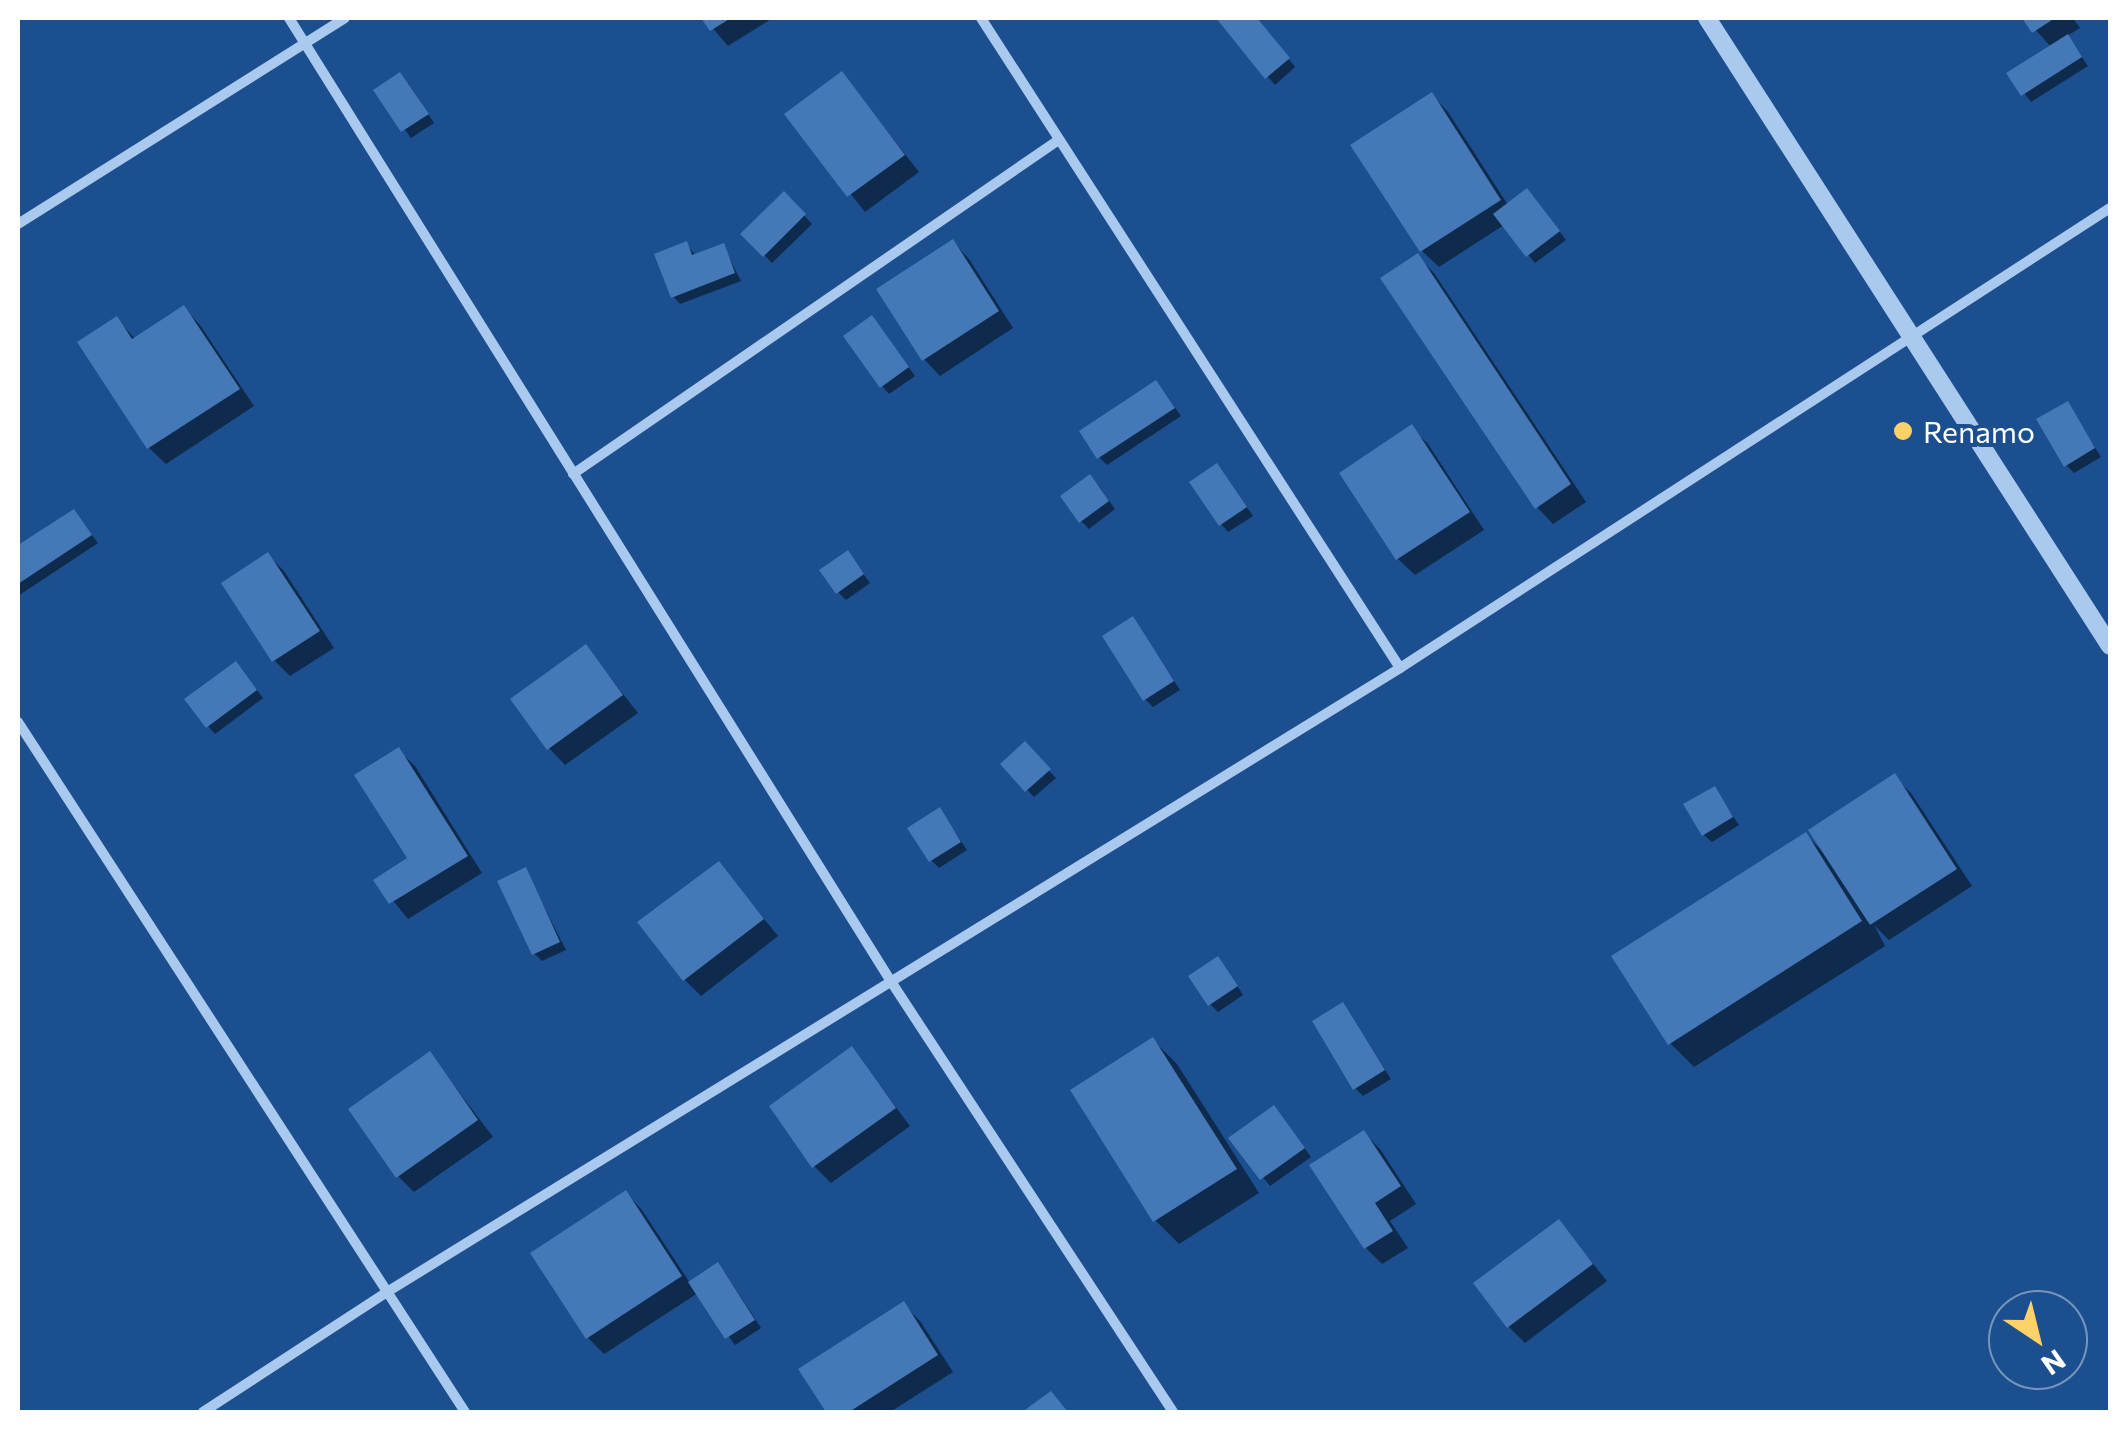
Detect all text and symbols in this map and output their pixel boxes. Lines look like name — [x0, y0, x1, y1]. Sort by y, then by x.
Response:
place label: Renamo — [1923, 413, 2035, 449]
marker: Renamo — [1892, 420, 1914, 442]
north arrow — [1988, 1290, 2088, 1390]
text: N — [2036, 1343, 2072, 1383]

